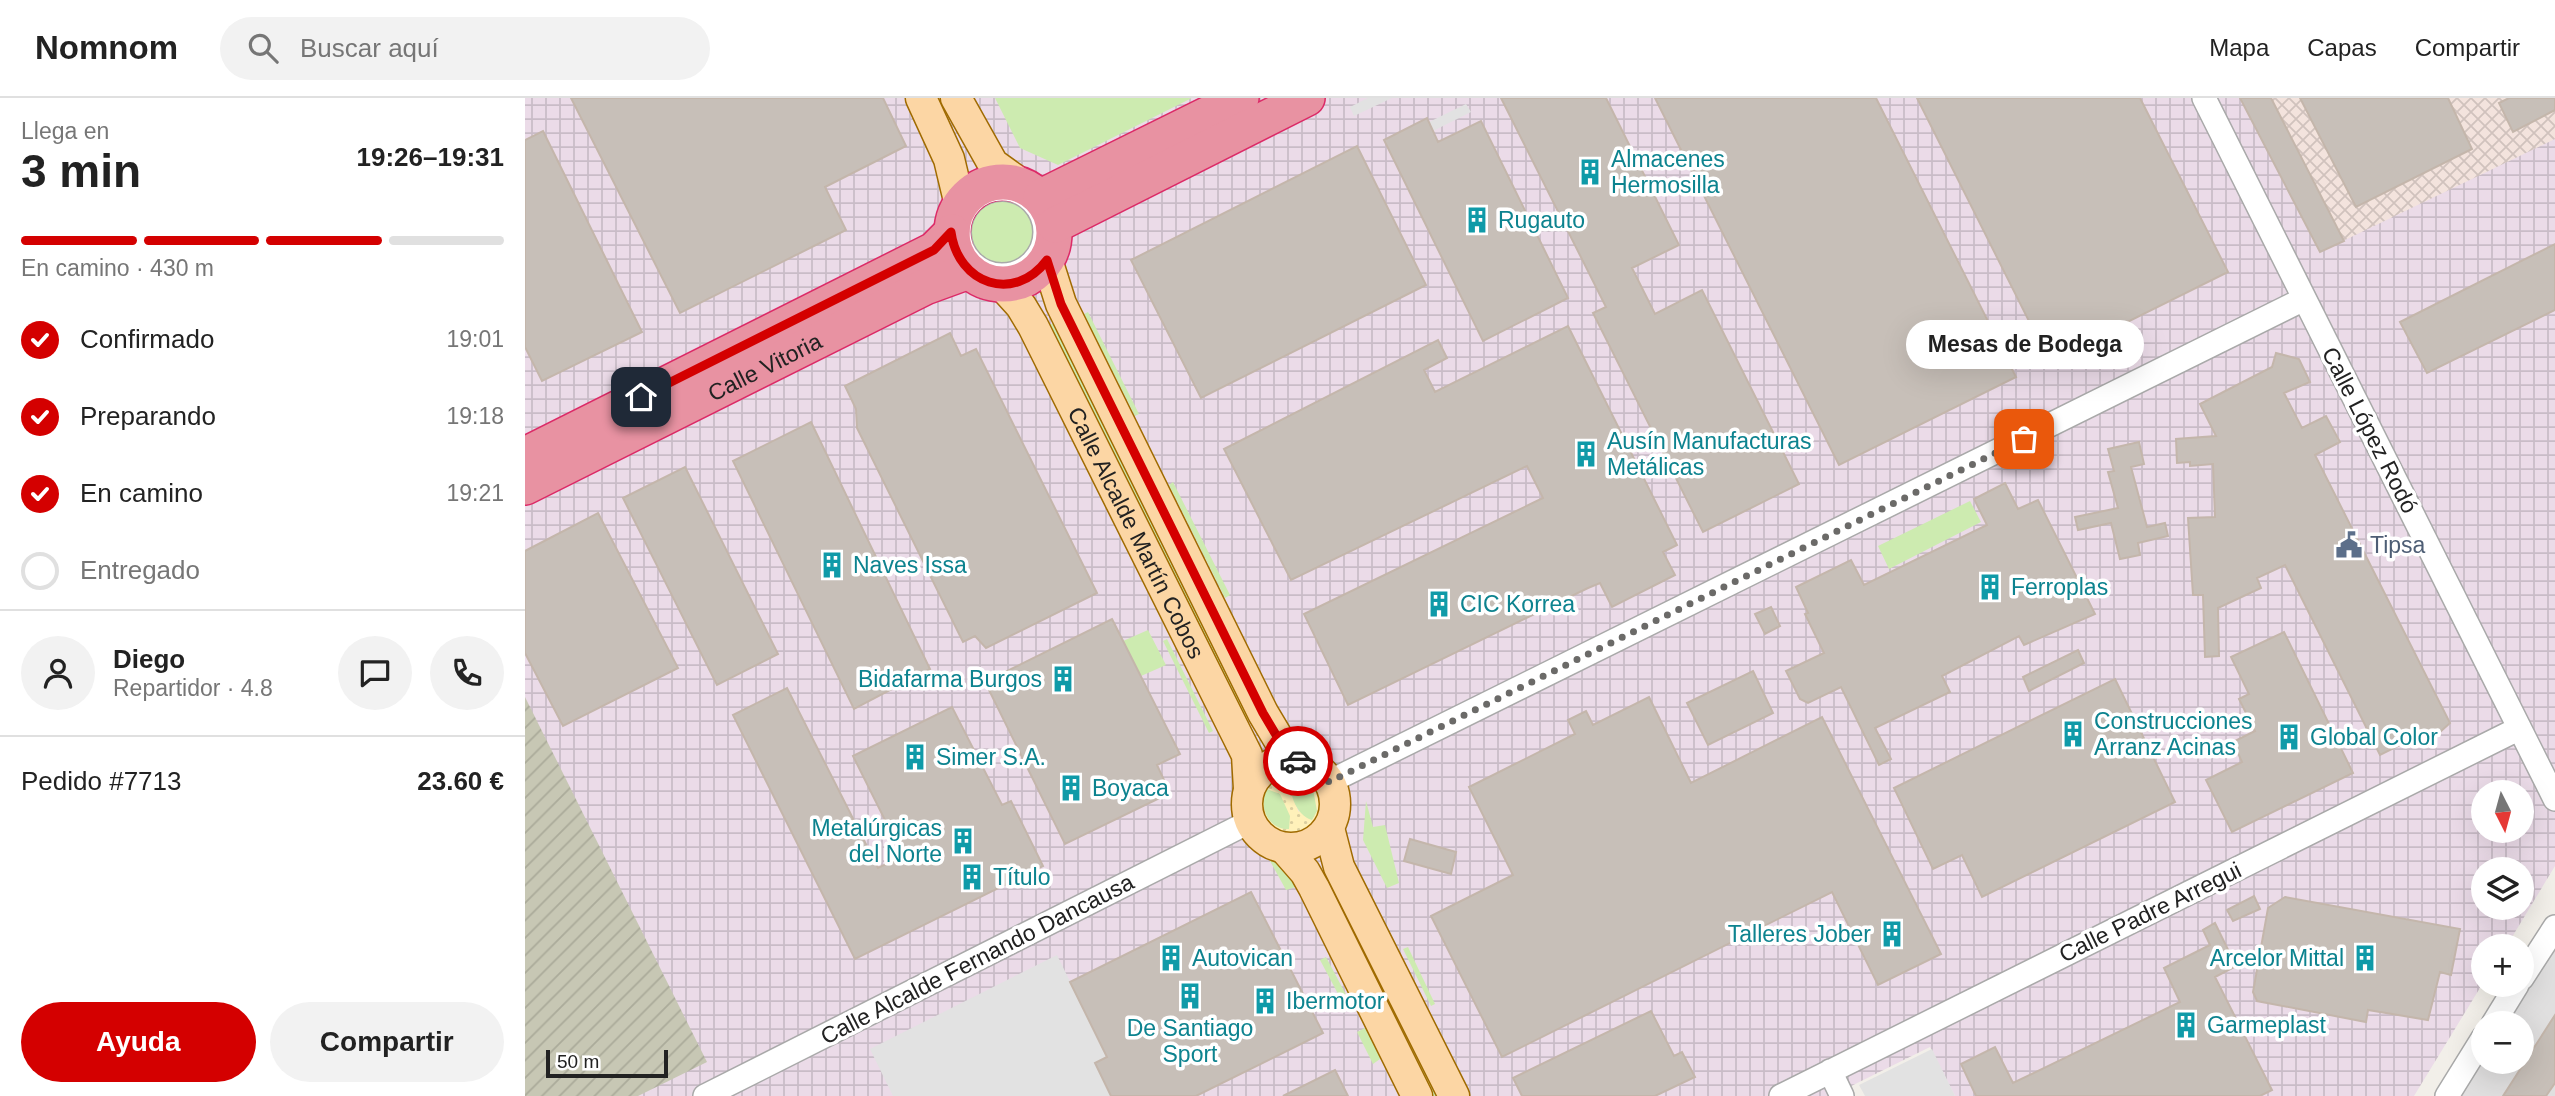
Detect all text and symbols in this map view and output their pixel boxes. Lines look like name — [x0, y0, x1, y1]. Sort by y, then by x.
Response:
search box — [220, 17, 710, 80]
text: Nomnom — [35, 29, 178, 66]
icon: search — [244, 29, 282, 67]
text: Buscar aquí — [300, 33, 439, 63]
text: Mapa — [2209, 34, 2269, 61]
text: Capas — [2307, 34, 2377, 61]
text: Compartir — [2415, 34, 2520, 61]
text: Llega en — [21, 118, 109, 144]
text: 19:26–19:31 — [357, 142, 504, 172]
text: 3 min — [21, 145, 141, 197]
place label: Almacenes Hermosilla — [1611, 146, 1725, 198]
building icon: Almacenes Hermosilla — [1575, 157, 1605, 187]
building icon: Rugauto — [1462, 205, 1492, 235]
place label: Rugauto — [1498, 207, 1585, 233]
text: En camino · 430 m — [21, 255, 214, 281]
callout: Mesas de Bodega — [1905, 320, 2143, 369]
icon: check — [21, 321, 59, 359]
text: Confirmado — [80, 324, 214, 354]
text: 19:01 — [446, 326, 504, 352]
street label: Calle Vitoria — [704, 328, 826, 406]
text: Mesas de Bodega — [1928, 331, 2122, 357]
street label: Calle López Rodó — [2317, 343, 2423, 517]
pin — [611, 367, 671, 427]
icon: home — [622, 378, 660, 416]
icon: check — [21, 398, 59, 436]
text: Preparando — [80, 401, 216, 431]
text: 19:18 — [446, 403, 504, 429]
street label: Calle Alcalde Martín Cobos — [1062, 403, 1210, 663]
pin — [1994, 409, 2054, 469]
icon: bag — [2005, 420, 2043, 458]
place label: Ausín Manufacturas Metálicas — [1607, 428, 1812, 480]
building icon: Ausín Manufacturas Metálicas — [1571, 439, 1601, 469]
icon: check — [21, 475, 59, 513]
text: En camino — [80, 478, 203, 508]
text: 19:21 — [446, 480, 504, 506]
public building icon: Tipsa — [2334, 530, 2364, 560]
place label: Tipsa — [2370, 532, 2426, 558]
building icon: Naves Issa — [817, 550, 847, 580]
place label: Naves Issa — [853, 552, 967, 578]
text: Entregado — [80, 555, 200, 585]
building icon: Ferroplas — [1975, 572, 2005, 602]
place label: Ferroplas — [2011, 574, 2108, 600]
building icon: CIC Korrea — [1424, 589, 1454, 619]
place label: CIC Korrea — [1460, 591, 1575, 617]
button: person — [21, 636, 95, 710]
button: chat — [338, 636, 412, 710]
button: phone — [430, 636, 504, 710]
text: Diego — [113, 644, 185, 674]
building icon: Bidafarma Burgos — [1048, 664, 1078, 694]
place label: Bidafarma Burgos — [858, 666, 1042, 692]
text: Repartidor · 4.8 — [113, 675, 273, 701]
place label: Construcciones Arranz Acinas — [2094, 708, 2253, 760]
building icon: Construcciones Arranz Acinas — [2058, 719, 2088, 749]
building icon: Global Color — [2274, 722, 2304, 752]
place label: Global Color — [2310, 724, 2438, 750]
courier — [1263, 726, 1333, 796]
building icon: Simer S.A. — [900, 742, 930, 772]
icon: car — [1279, 742, 1317, 780]
place label: Simer S.A. — [936, 744, 1046, 770]
text: Pedido #7713 — [21, 766, 181, 796]
text: 23.60 € — [417, 766, 504, 796]
building icon: Boyaca — [1056, 773, 1086, 803]
place label: Boyaca — [1092, 775, 1169, 801]
north arrow — [2471, 780, 2534, 844]
map controls — [2471, 780, 2534, 1074]
place label: Metalúrgicas del Norte — [812, 815, 942, 867]
building icon: Metalúrgicas del Norte — [948, 826, 978, 856]
street label: Calle Padre Arregui — [2055, 857, 2245, 967]
button: layers — [2471, 857, 2534, 920]
building icon: Título — [957, 862, 987, 892]
place label: Título — [993, 864, 1051, 890]
street label: Calle Alcalde Fernando Dancausa — [816, 868, 1138, 1050]
building icon: Talleres Jober — [1877, 919, 1907, 949]
place label: Talleres Jober — [1728, 921, 1871, 947]
button: + — [2471, 934, 2534, 997]
building icon: Autovican — [1156, 943, 1186, 973]
building icon: Arcelor Mittal — [2350, 943, 2380, 973]
place label: Autovican — [1192, 945, 1293, 971]
place label: Arcelor Mittal — [2210, 945, 2344, 971]
building icon: De Santiago Sport — [1175, 981, 1205, 1011]
building icon: Ibermotor — [1250, 986, 1280, 1016]
place label: Ibermotor — [1286, 988, 1385, 1014]
button: Ayuda — [21, 1002, 256, 1082]
button: Compartir — [270, 1002, 504, 1082]
building icon: Garmeplast — [2171, 1010, 2201, 1040]
button: − — [2471, 1011, 2534, 1074]
place label: Garmeplast — [2207, 1012, 2326, 1038]
place label: De Santiago Sport — [1127, 1015, 1253, 1067]
scale bar — [546, 1047, 669, 1079]
text: 50 m — [557, 1051, 599, 1072]

